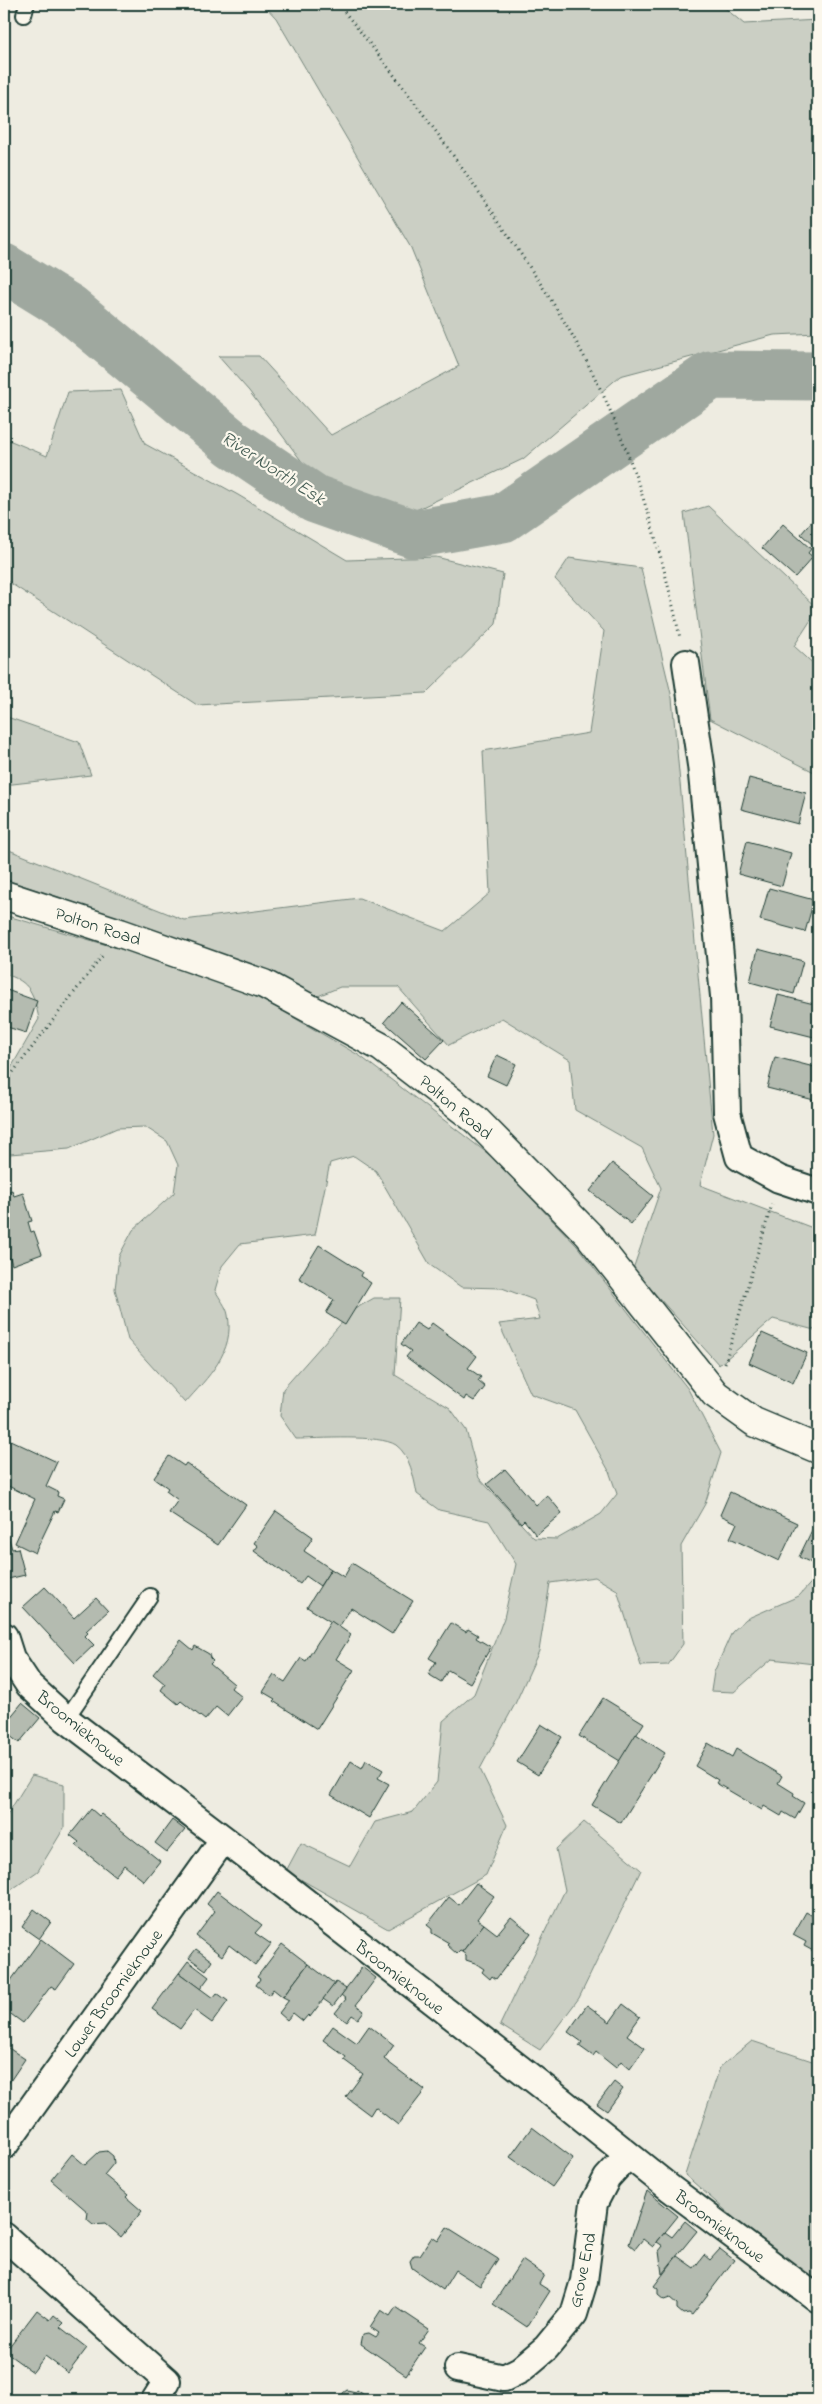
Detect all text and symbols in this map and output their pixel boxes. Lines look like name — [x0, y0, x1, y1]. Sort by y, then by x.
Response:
water label: River North Esk — [215, 425, 331, 513]
street label: Polton Road — [51, 902, 144, 954]
street label: Polton Road — [412, 1070, 497, 1147]
street label: Broomieknowe — [29, 1685, 130, 1774]
street label: Lower Broomieknowe — [59, 1924, 171, 2064]
street label: Broomieknowe — [348, 1935, 450, 2023]
street label: Broomieknowe — [667, 2184, 770, 2271]
street label: Grove End — [563, 2230, 605, 2310]

